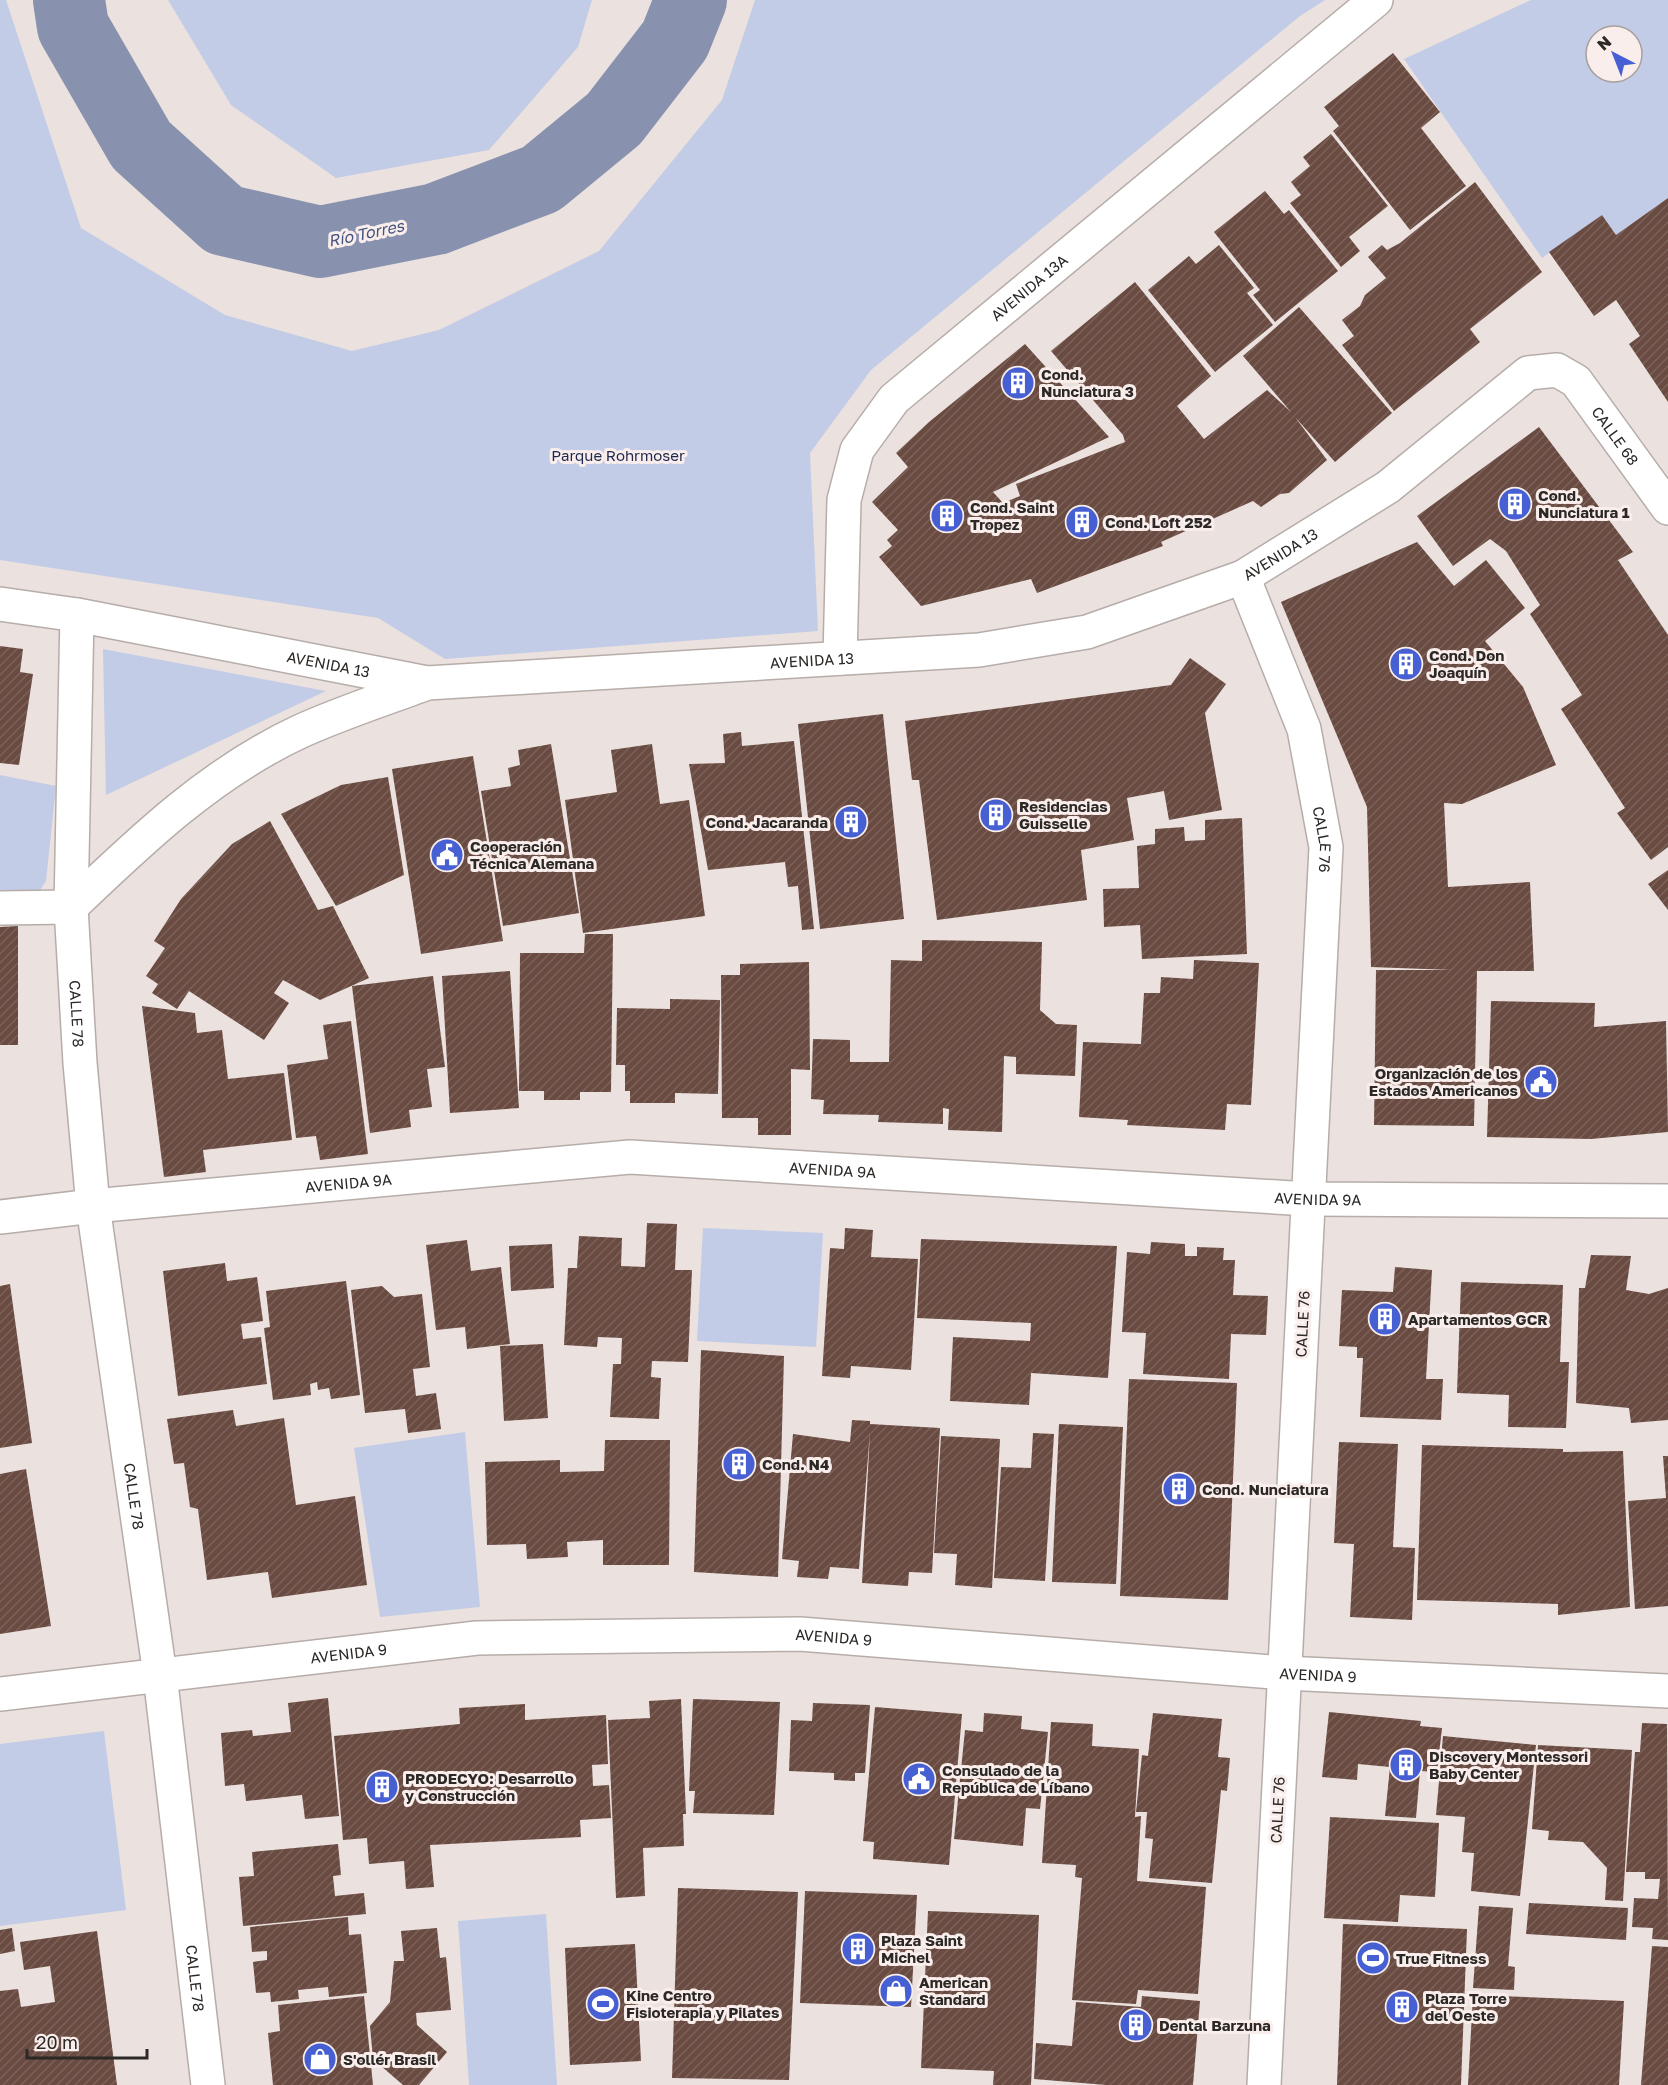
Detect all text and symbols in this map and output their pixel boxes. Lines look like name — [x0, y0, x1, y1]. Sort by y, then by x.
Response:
north arrow — [1584, 24, 1644, 84]
text: N — [1593, 31, 1615, 54]
water label: Río Torres — [326, 215, 407, 251]
street label: AVENIDA 13A — [987, 250, 1071, 324]
building icon: Cond. Nunciatura 3 — [1000, 365, 1036, 401]
place label: Cond. Nunciatura 3 — [1041, 365, 1134, 400]
street label: CALLE 68 — [1588, 403, 1643, 469]
park label: Parque Rohrmoser — [551, 446, 685, 464]
building icon: Cond. Nunciatura 1 — [1497, 486, 1533, 522]
place label: Cond. Nunciatura 1 — [1538, 486, 1630, 521]
building icon: Cond. Saint Tropez — [929, 498, 965, 534]
place label: Cond. Saint Tropez — [970, 498, 1054, 533]
building icon: Cond. Loft 252 — [1064, 504, 1100, 540]
place label: Cond. Loft 252 — [1105, 513, 1212, 531]
street label: AVENIDA 13 — [1240, 524, 1321, 584]
building icon: Cond. Don Joaquín — [1388, 646, 1424, 682]
place label: Cond. Don Joaquín — [1429, 646, 1504, 681]
street label: AVENIDA 13 — [286, 647, 372, 681]
street label: AVENIDA 13 — [769, 648, 855, 671]
building icon: Residencias Guisselle — [978, 797, 1014, 833]
place label: Residencias Guisselle — [1019, 797, 1108, 832]
building icon: Cond. Jacaranda — [833, 804, 869, 840]
street label: CALLE 76 — [1310, 805, 1335, 873]
place label: Cond. Jacaranda — [706, 813, 828, 831]
public building icon: Cooperación Técnica Alemana — [429, 837, 465, 873]
place label: Cooperación Técnica Alemana — [470, 837, 594, 872]
street label: CALLE 78 — [66, 980, 88, 1048]
place label: Organización de los Estados Americanos — [1369, 1064, 1518, 1099]
public building icon: Organización de los Estados Americanos — [1523, 1064, 1559, 1100]
street label: AVENIDA 9A — [789, 1158, 877, 1181]
street label: AVENIDA 9A — [304, 1170, 393, 1196]
street label: AVENIDA 9A — [1274, 1188, 1361, 1208]
street label: CALLE 76 — [1291, 1290, 1313, 1358]
building icon: Apartamentos GCR — [1367, 1301, 1403, 1337]
place label: Apartamentos GCR — [1408, 1310, 1548, 1328]
building icon: Cond. N4 — [721, 1446, 757, 1482]
place label: Cond. N4 — [762, 1455, 829, 1473]
street label: CALLE 78 — [121, 1462, 148, 1531]
building icon: Cond. Nunciatura — [1161, 1471, 1197, 1507]
place label: Cond. Nunciatura — [1202, 1480, 1329, 1498]
street label: AVENIDA 9 — [795, 1625, 873, 1649]
street label: AVENIDA 9 — [309, 1640, 388, 1667]
street label: AVENIDA 9 — [1279, 1664, 1357, 1685]
building icon: Discovery Montessori Baby Center — [1388, 1747, 1424, 1783]
place label: Discovery Montessori Baby Center — [1429, 1747, 1588, 1782]
public building icon: Consulado de la República de Líbano — [901, 1761, 937, 1797]
place label: Consulado de la República de Líbano — [942, 1761, 1090, 1796]
building icon: PRODECYO: Desarrollo y Construcción — [364, 1769, 400, 1805]
place label: PRODECYO: Desarrollo y Construcción — [405, 1769, 574, 1804]
street label: CALLE 76 — [1266, 1776, 1288, 1844]
building icon: Plaza Saint Michel — [840, 1931, 876, 1967]
place label: Plaza Saint Michel — [881, 1931, 963, 1966]
sports icon: True Fitness — [1355, 1940, 1391, 1976]
street label: CALLE 78 — [183, 1944, 208, 2013]
place label: True Fitness — [1396, 1949, 1486, 1967]
shop icon: American Standard — [878, 1973, 914, 2009]
place label: American Standard — [919, 1973, 988, 2008]
sports icon: Kine Centro Fisioterapia y Pilates — [585, 1986, 621, 2022]
place label: Kine Centro Fisioterapia y Pilates — [626, 1986, 779, 2021]
building icon: Plaza Torre del Oeste — [1384, 1989, 1420, 2025]
place label: Plaza Torre del Oeste — [1425, 1989, 1507, 2024]
building icon: Dental Barzuna — [1118, 2007, 1154, 2043]
place label: Dental Barzuna — [1159, 2016, 1271, 2034]
scale bar — [27, 2022, 147, 2060]
text: 20 m — [36, 2031, 78, 2053]
shop icon: S'ollér Brasil — [302, 2041, 338, 2077]
place label: S'ollér Brasil — [343, 2050, 436, 2068]

